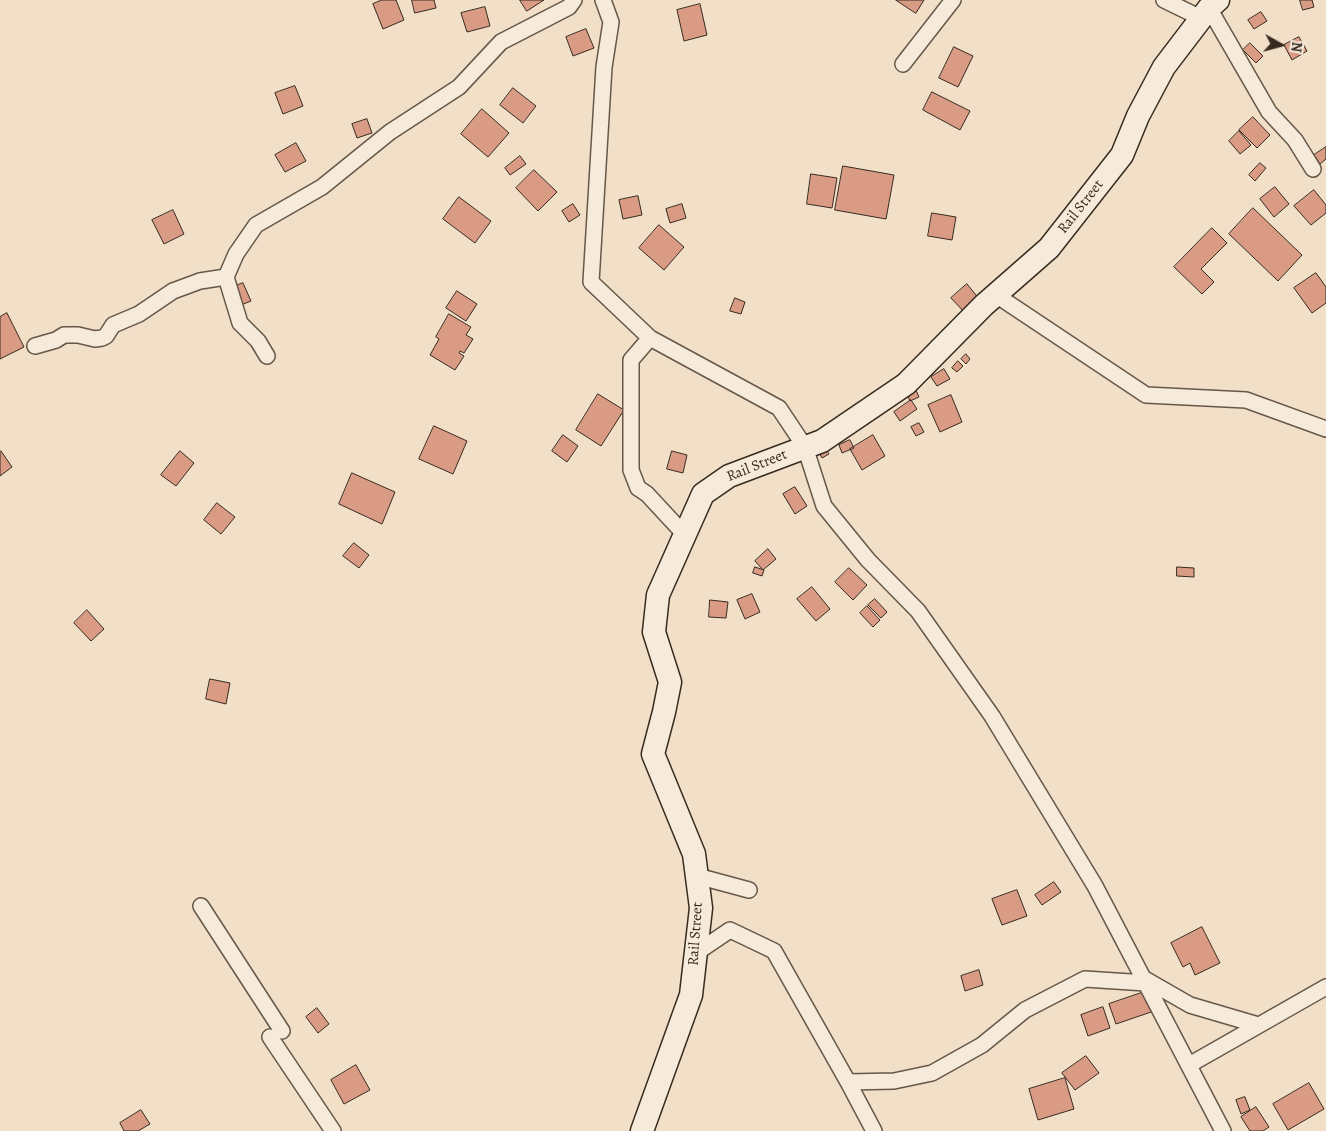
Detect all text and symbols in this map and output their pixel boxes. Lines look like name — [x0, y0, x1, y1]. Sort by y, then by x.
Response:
north arrow — [1256, 20, 1306, 70]
text: N — [1286, 41, 1306, 53]
street label: Rail Street — [1054, 176, 1108, 238]
street label: Rail Street — [724, 446, 790, 486]
street label: Rail Street — [685, 902, 707, 966]

